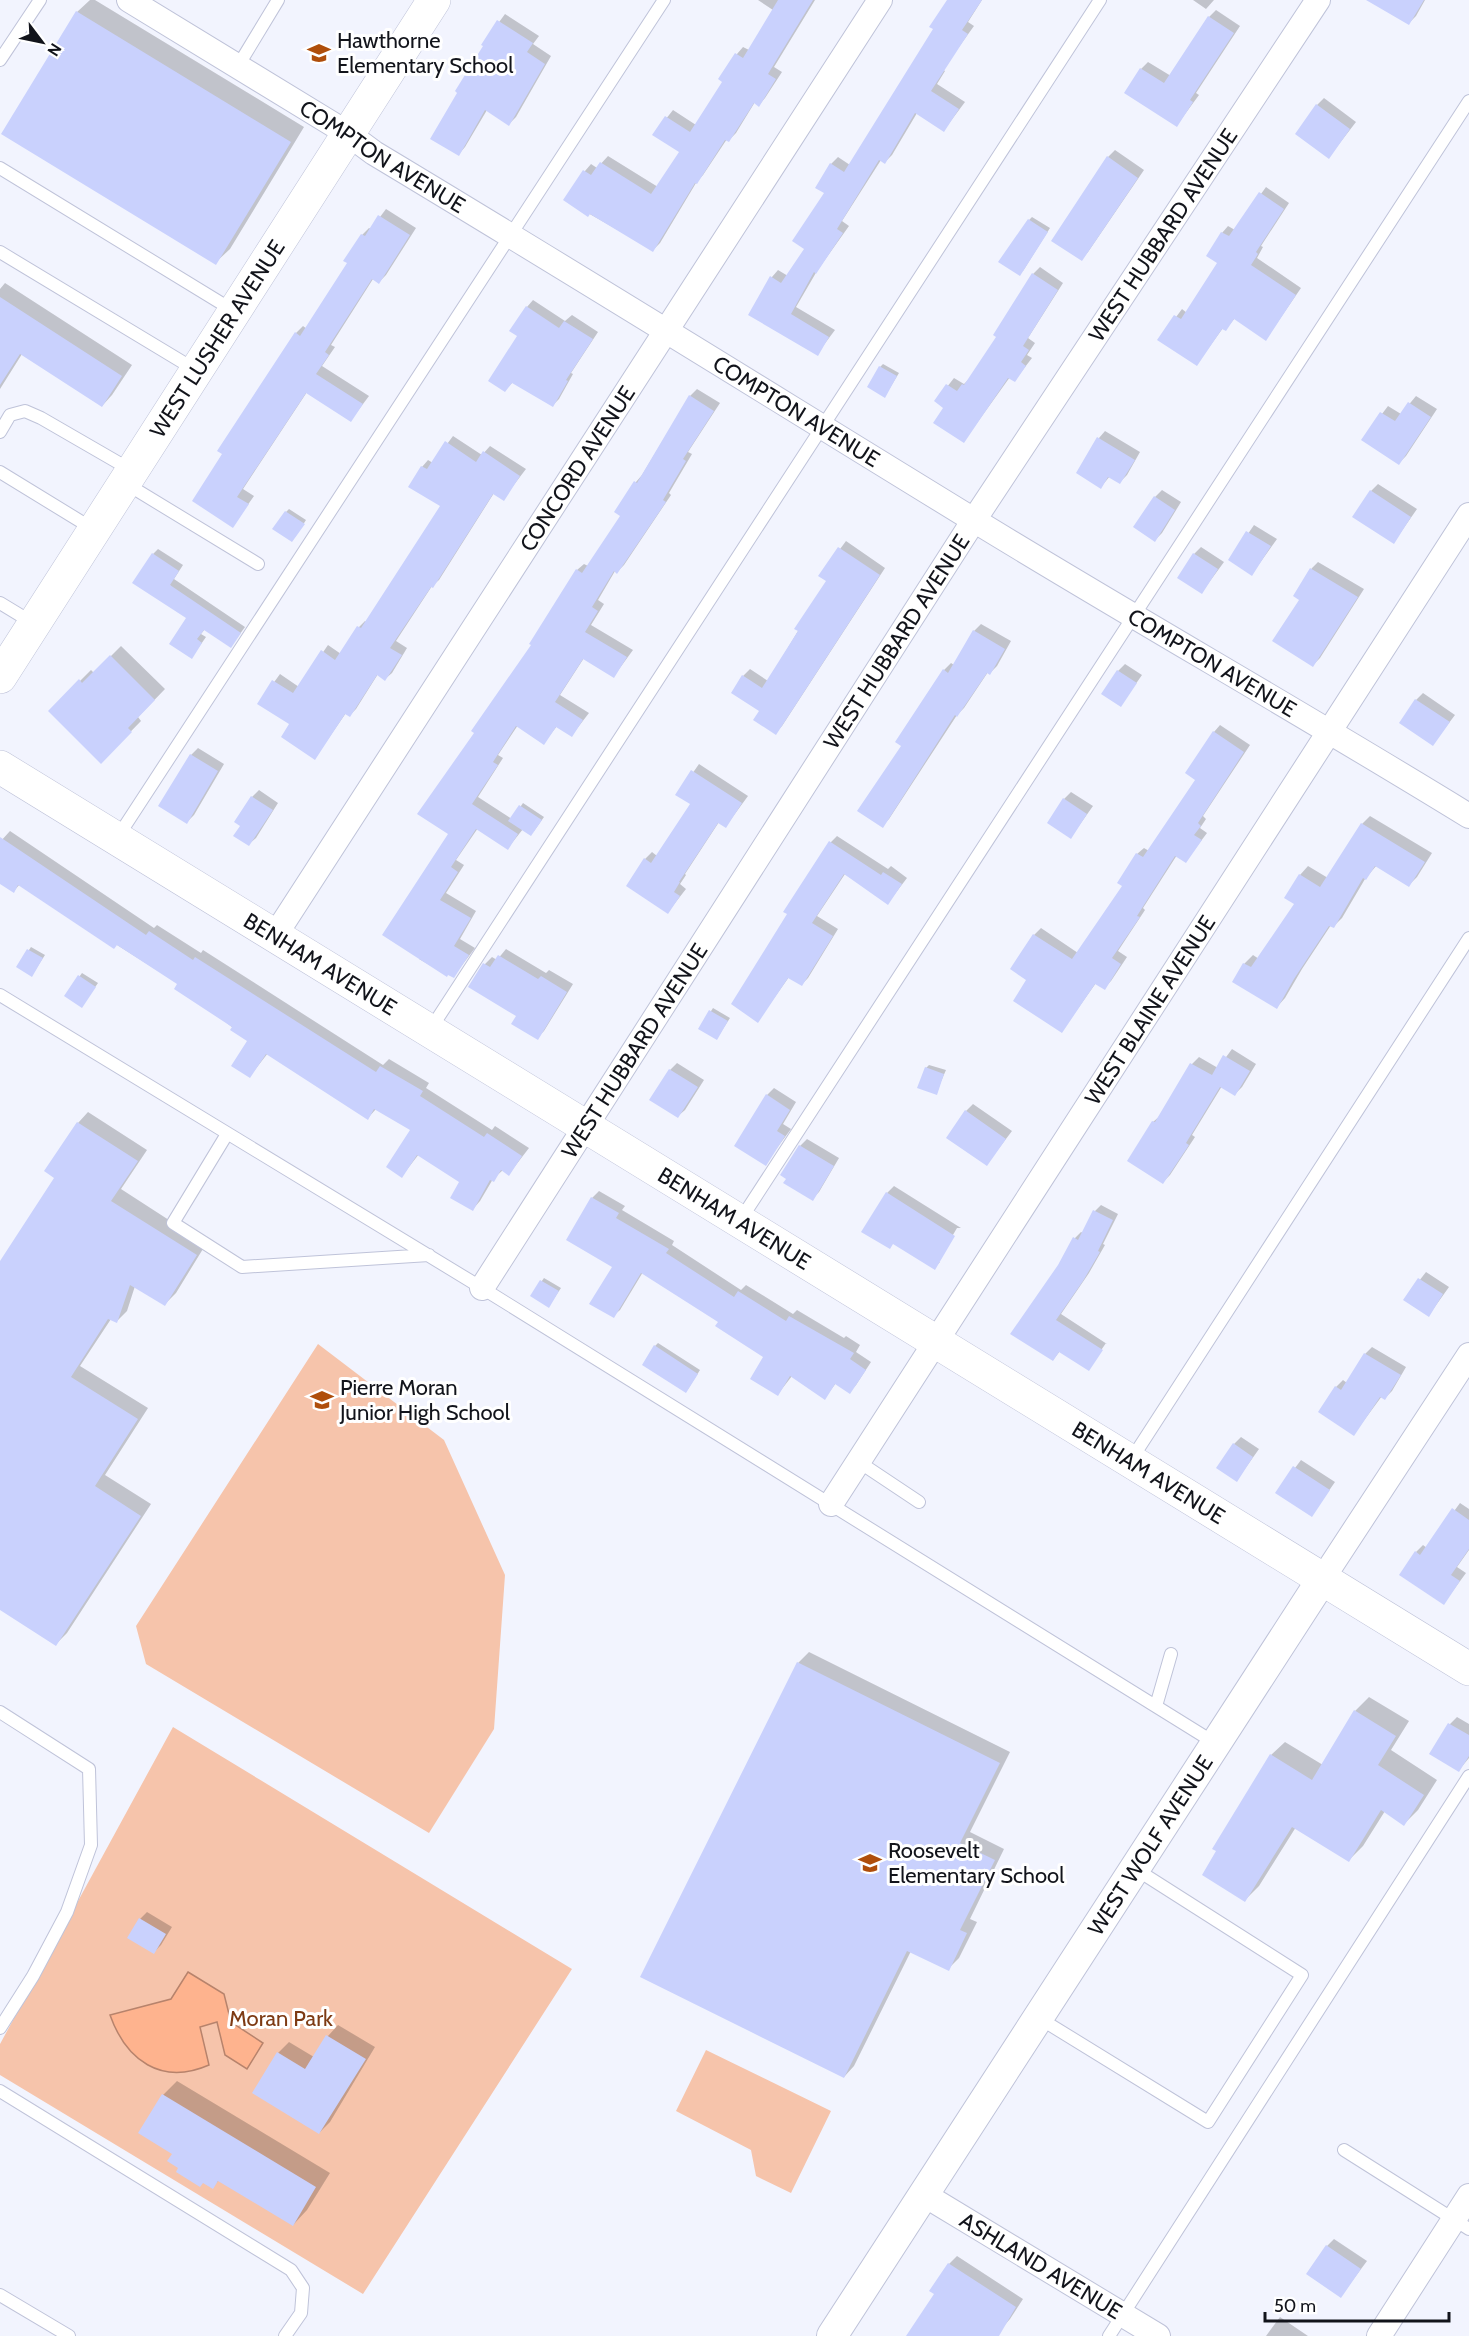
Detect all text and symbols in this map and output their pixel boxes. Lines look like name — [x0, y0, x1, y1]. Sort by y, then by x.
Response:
north arrow — [12, 12, 72, 72]
place label: Hawthorne Elementary School — [337, 27, 514, 79]
text: N — [43, 40, 65, 60]
school or university icon: Hawthorne Elementary School — [306, 40, 332, 66]
street label: COMPTON AVENUE — [295, 94, 470, 219]
street label: WEST HUBBARD AVENUE — [1083, 123, 1243, 347]
street label: WEST LUSHER AVENUE — [144, 235, 291, 443]
street label: COMPTON AVENUE — [708, 350, 885, 473]
street label: CONCORD AVENUE — [514, 381, 641, 557]
street label: WEST HUBBARD AVENUE — [818, 529, 975, 754]
street label: COMPTON AVENUE — [1123, 603, 1301, 723]
street label: BENHAM AVENUE — [239, 907, 402, 1021]
street label: WEST BLAINE AVENUE — [1079, 910, 1221, 1110]
street label: WEST HUBBARD AVENUE — [556, 938, 713, 1163]
street label: BENHAM AVENUE — [653, 1161, 816, 1276]
place label: Pierre Moran Junior High School — [339, 1374, 511, 1426]
school or university icon: Pierre Moran Junior High School — [309, 1387, 335, 1413]
street label: BENHAM AVENUE — [1067, 1416, 1230, 1530]
street label: WEST WOLF AVENUE — [1082, 1750, 1219, 1941]
place label: Roosevelt Elementary School — [888, 1837, 1065, 1889]
school or university icon: Roosevelt Elementary School — [857, 1850, 883, 1876]
park label: Moran Park — [229, 2005, 333, 2032]
street label: ASHLAND AVENUE — [955, 2206, 1127, 2325]
scale bar — [1265, 2285, 1450, 2323]
text: 50 m — [1274, 2295, 1316, 2317]

